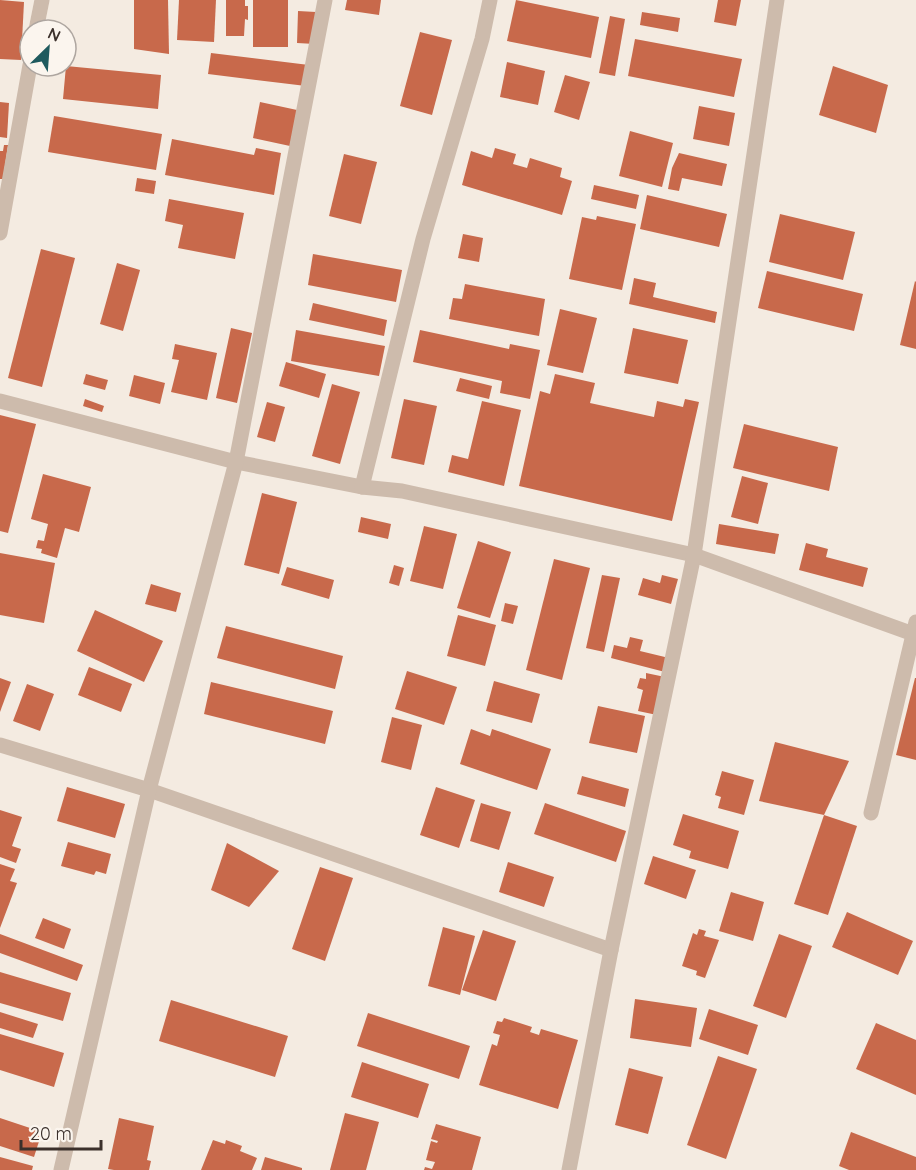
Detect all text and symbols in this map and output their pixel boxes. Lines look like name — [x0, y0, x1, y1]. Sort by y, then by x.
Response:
north arrow — [18, 18, 78, 78]
text: N — [45, 23, 64, 46]
scale bar — [21, 1113, 100, 1151]
text: 20 m — [30, 1122, 72, 1145]

